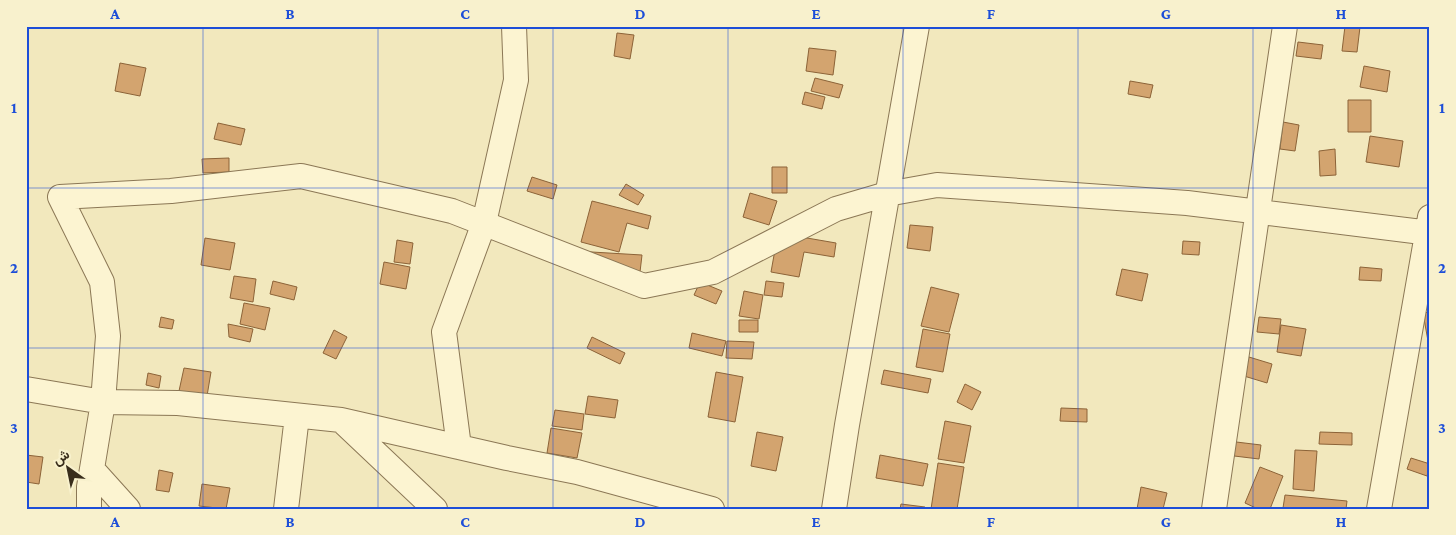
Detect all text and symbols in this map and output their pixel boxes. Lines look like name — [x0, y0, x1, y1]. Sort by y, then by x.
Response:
text: A — [109, 5, 120, 22]
text: B — [285, 5, 295, 22]
text: C — [460, 5, 470, 22]
text: D — [634, 5, 646, 22]
text: E — [811, 5, 821, 22]
text: F — [987, 5, 996, 22]
text: G — [1161, 5, 1171, 22]
text: H — [1336, 5, 1347, 22]
text: 1 — [11, 99, 17, 116]
text: 1 — [1439, 99, 1445, 116]
text: 2 — [10, 259, 18, 276]
text: 2 — [1438, 259, 1446, 276]
text: 3 — [10, 419, 18, 436]
text: 3 — [1438, 419, 1446, 436]
north arrow — [42, 442, 92, 492]
text: ش — [50, 446, 73, 469]
text: A — [109, 513, 120, 530]
text: B — [285, 513, 295, 530]
text: C — [460, 513, 470, 530]
text: D — [634, 513, 646, 530]
text: E — [811, 513, 821, 530]
text: F — [987, 513, 996, 530]
text: G — [1161, 513, 1171, 530]
text: H — [1336, 513, 1347, 530]

